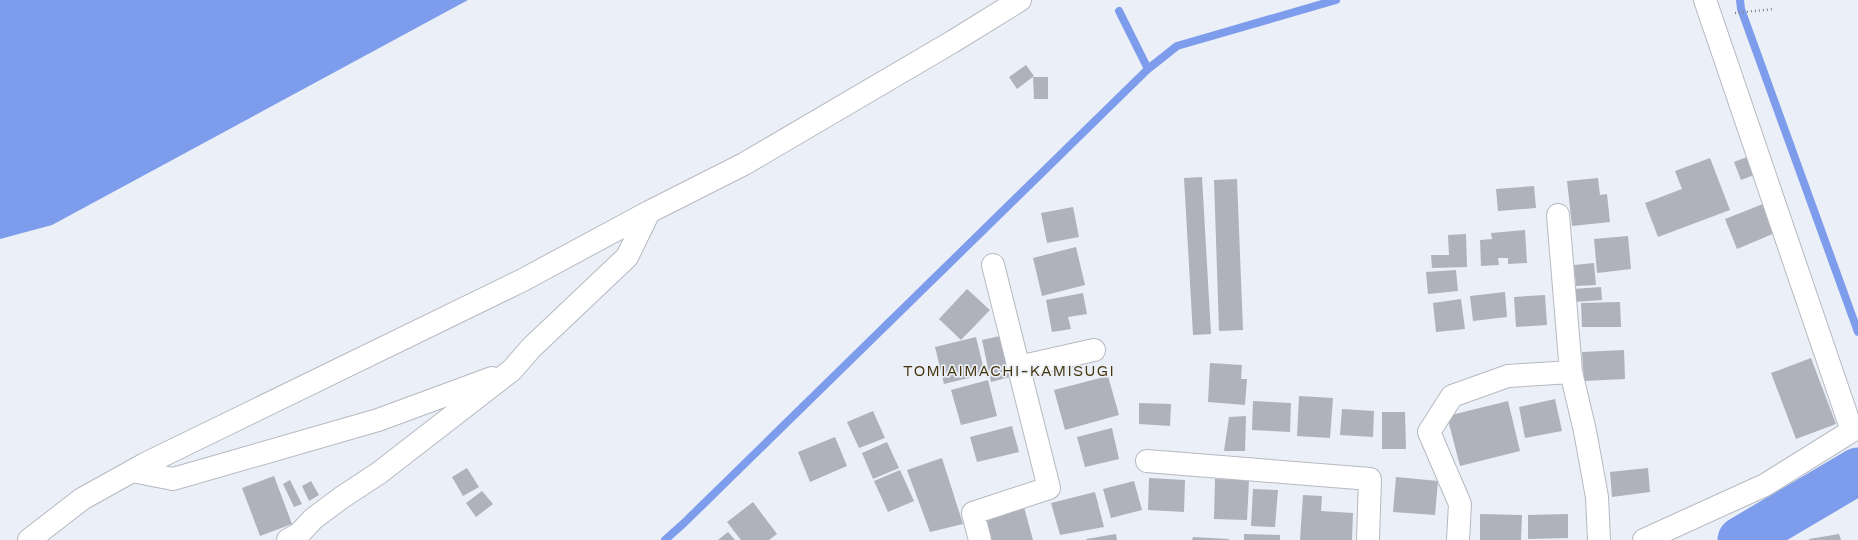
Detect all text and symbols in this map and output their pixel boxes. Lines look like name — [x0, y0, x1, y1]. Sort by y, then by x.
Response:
district label: TOMIAIMACHI-KAMISUGI — [903, 361, 1115, 380]

